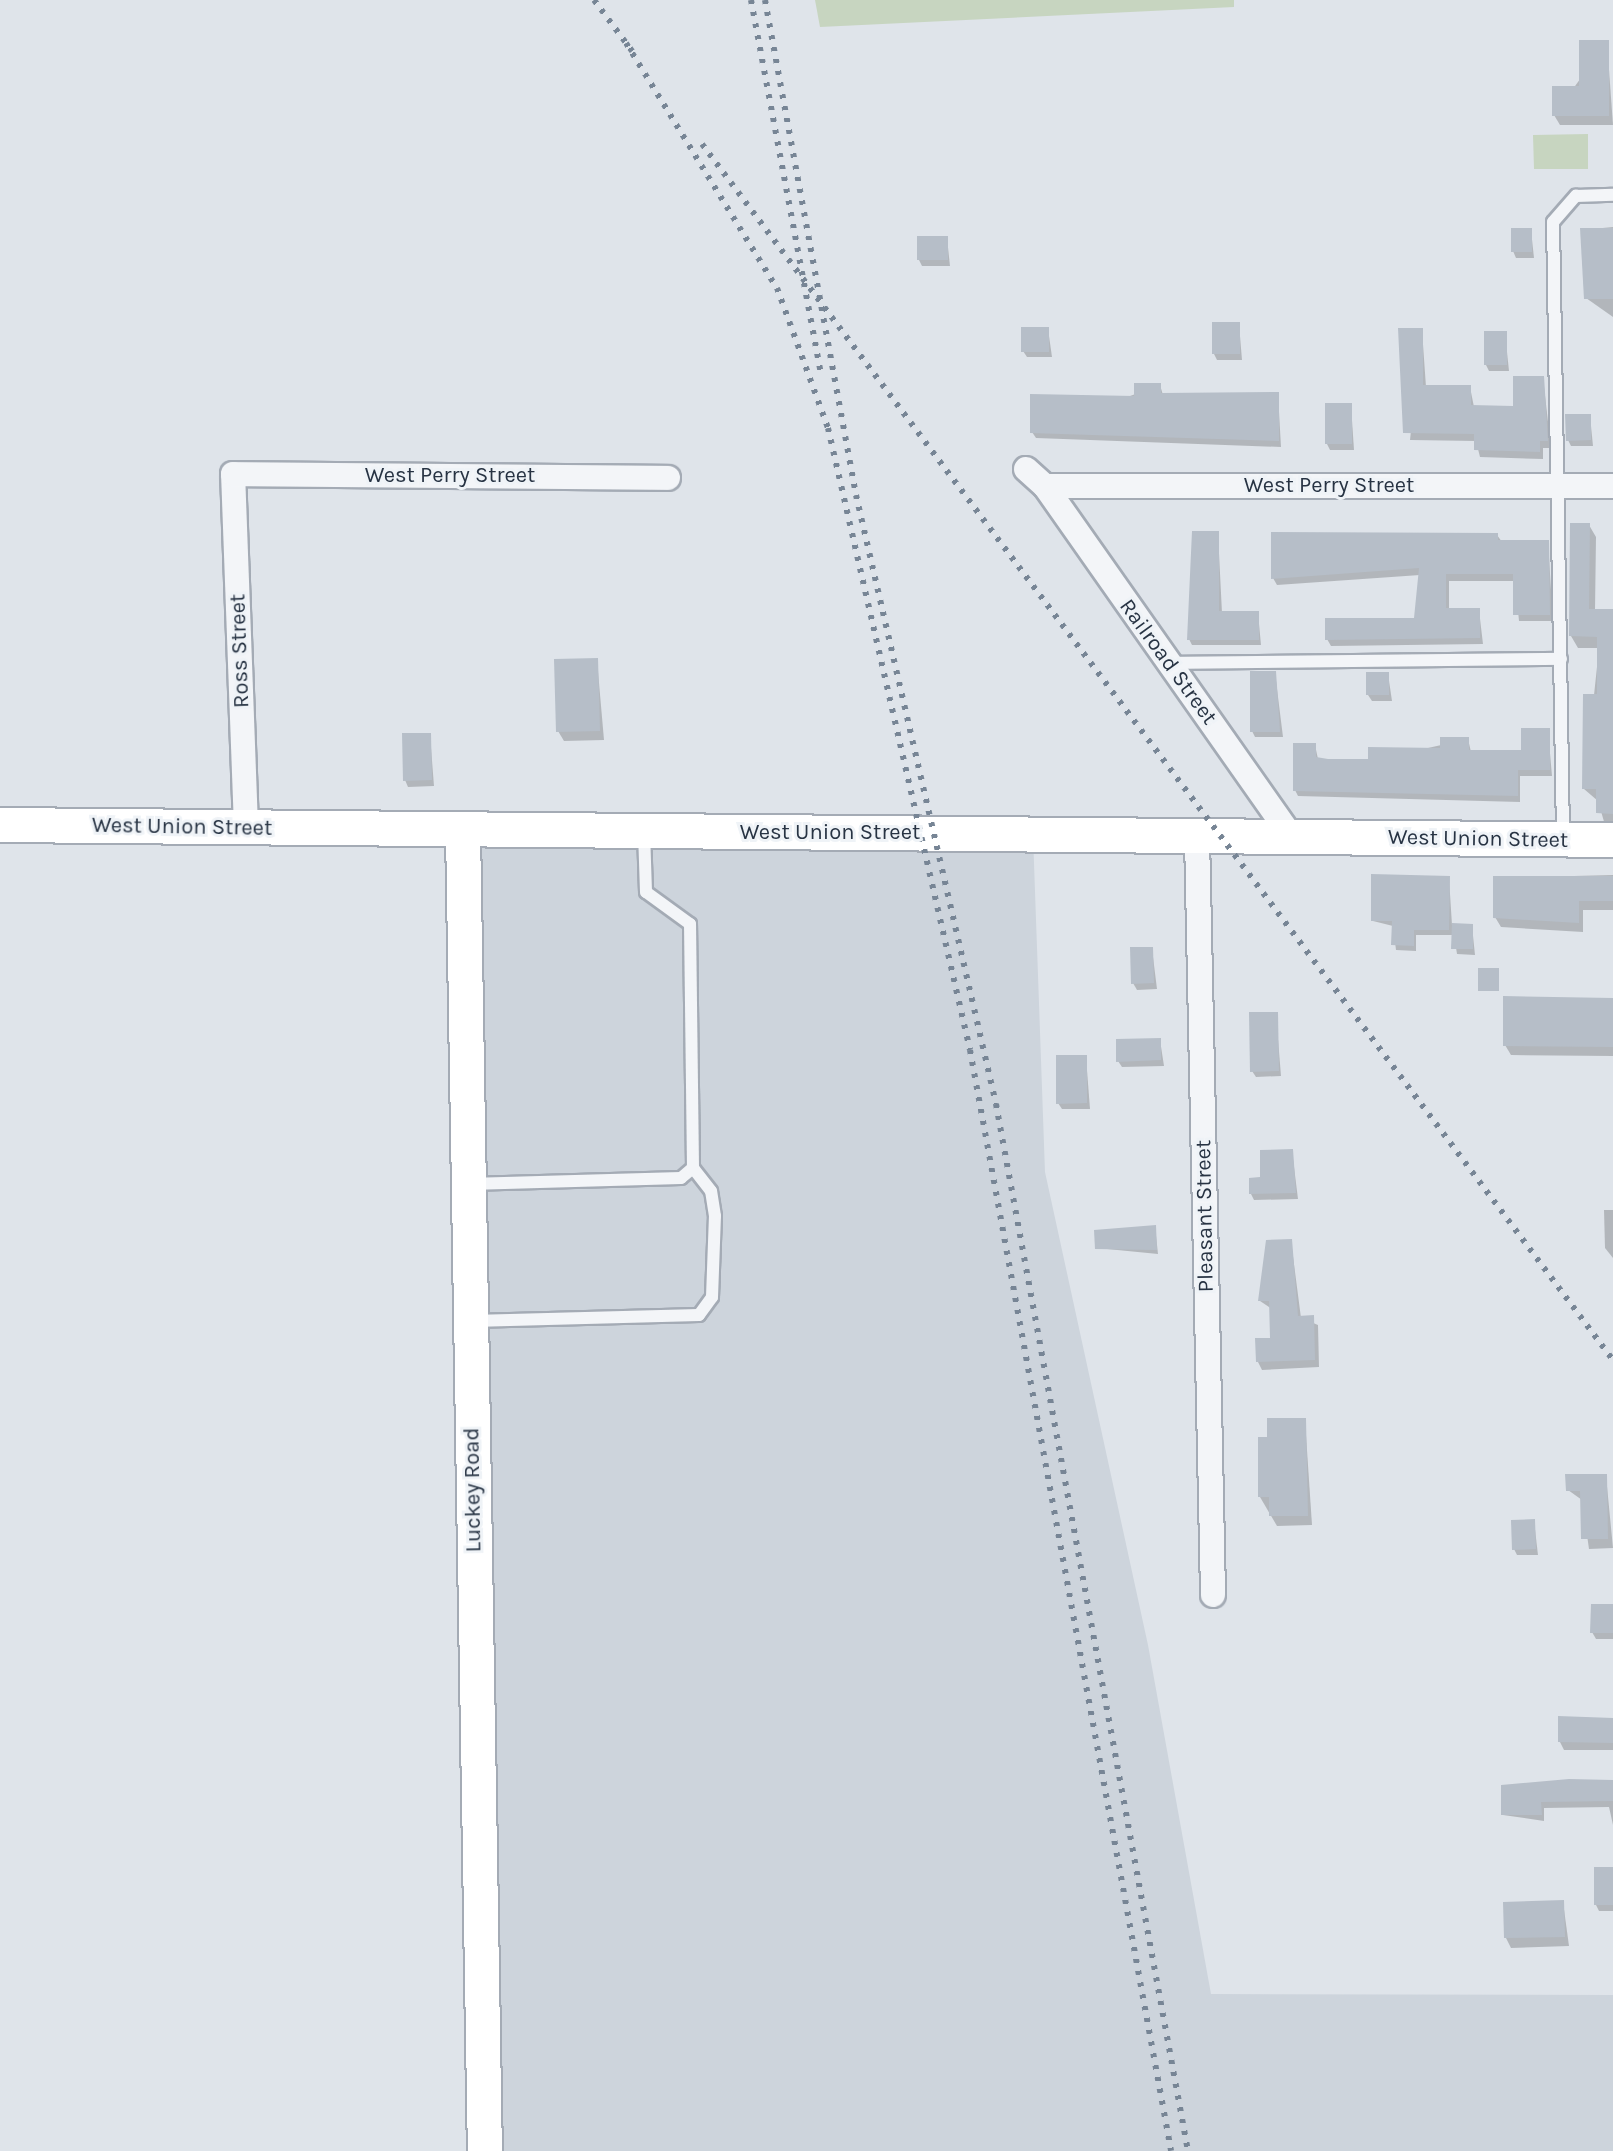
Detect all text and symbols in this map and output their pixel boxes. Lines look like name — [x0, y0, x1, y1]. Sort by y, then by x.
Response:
street label: West Perry Street — [365, 463, 535, 489]
street label: West Perry Street — [1244, 473, 1414, 499]
street label: Ross Street — [225, 593, 255, 709]
street label: Railroad Street — [1114, 594, 1222, 730]
street label: West Union Street — [92, 812, 272, 842]
street label: West Union Street — [740, 820, 920, 846]
street label: West Union Street — [1388, 824, 1568, 854]
street label: Pleasant Street — [1190, 1139, 1220, 1293]
street label: Luckey Road — [459, 1427, 487, 1553]

